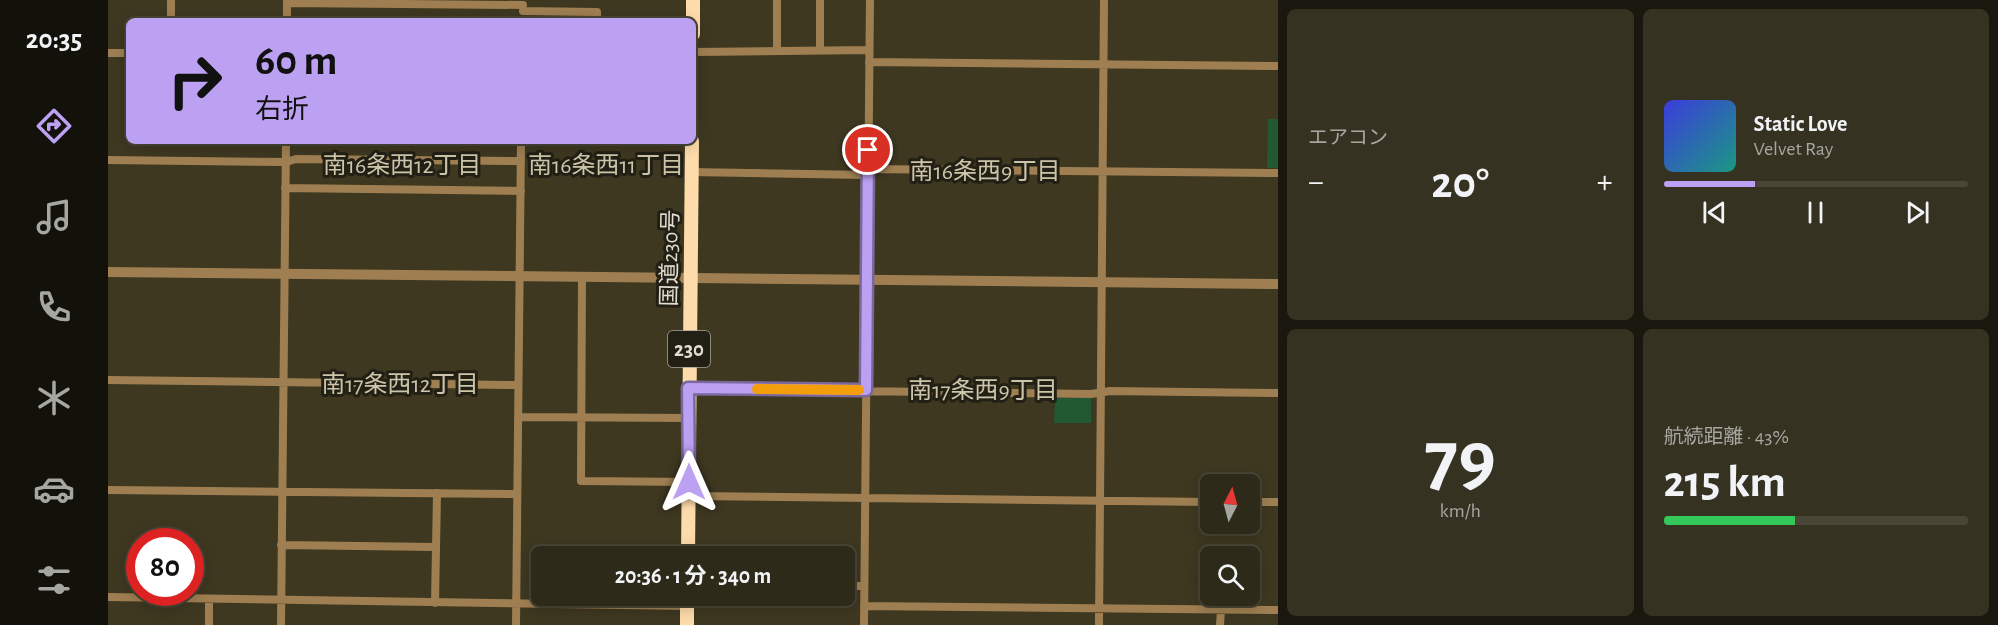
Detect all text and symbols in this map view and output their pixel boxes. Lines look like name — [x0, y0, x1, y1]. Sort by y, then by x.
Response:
text: 20:35 — [26, 26, 82, 53]
text: 60 m — [255, 40, 337, 82]
icon: right — [156, 42, 234, 120]
text: 右折 — [255, 96, 309, 123]
icon: directions — [33, 105, 75, 147]
text: Static Love — [1754, 113, 1847, 135]
pin — [842, 124, 893, 175]
text: エアコン — [1308, 128, 1388, 148]
icon: arrive — [851, 133, 884, 166]
text: Velvet Ray — [1754, 139, 1833, 159]
district label: 南16条西12丁目 — [323, 152, 481, 178]
district label: 南16条西11丁目 — [528, 152, 684, 178]
district label: 南16条西9丁目 — [910, 158, 1060, 184]
text: 20° — [1431, 161, 1489, 206]
text: − — [1308, 166, 1324, 199]
text: + — [1597, 166, 1612, 199]
icon: music — [33, 196, 75, 238]
icon: previous — [1698, 196, 1731, 229]
icon: pause — [1799, 196, 1832, 229]
icon: next — [1901, 196, 1934, 229]
street label: 国道230号 — [657, 209, 682, 307]
icon: phone — [33, 286, 75, 328]
road number: 230 — [668, 331, 710, 367]
district label: 南17条西12丁目 — [321, 371, 479, 397]
icon: climate — [33, 377, 75, 419]
district label: 南17条西9丁目 — [908, 377, 1058, 403]
text: 79 — [1425, 421, 1496, 499]
text: 航続距離 · 43% — [1664, 427, 1789, 447]
position arrow — [657, 450, 721, 514]
text: 215 km — [1664, 460, 1786, 505]
icon: car — [33, 468, 75, 510]
north arrow — [1200, 474, 1260, 534]
map controls — [1200, 474, 1260, 606]
text: km/h — [1440, 501, 1481, 521]
speed limit sign: 80 — [126, 528, 204, 606]
button: search — [1200, 546, 1260, 606]
icon: filters — [33, 559, 75, 601]
text: 20:36 · 1 分 · 340 m — [615, 565, 771, 587]

